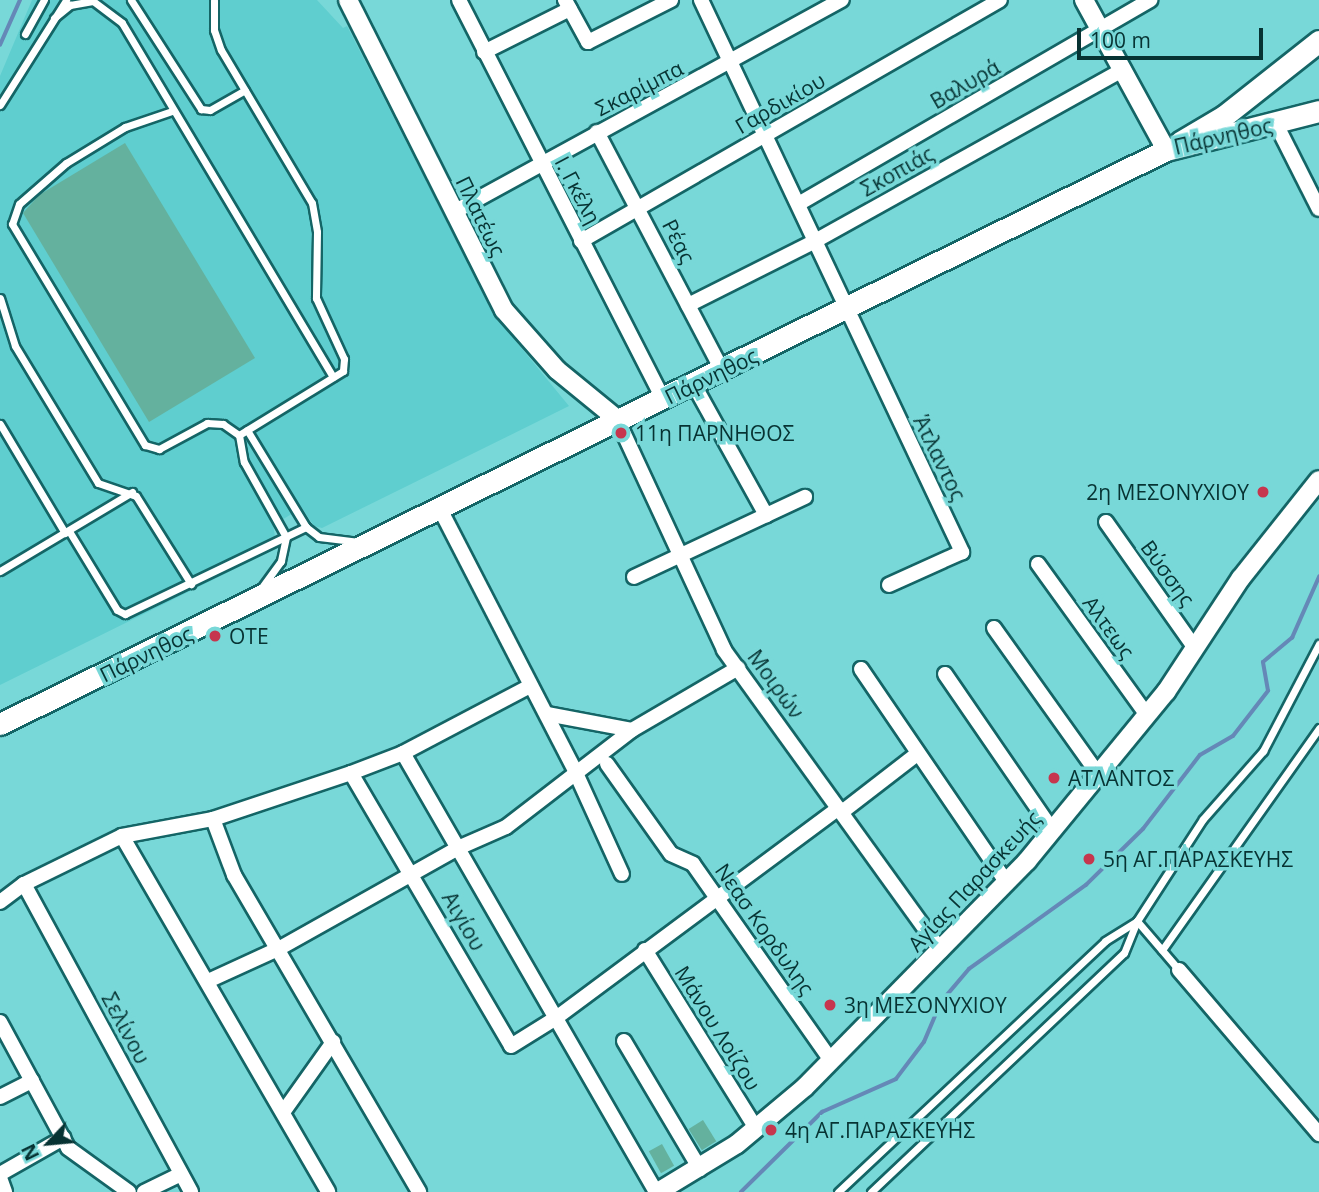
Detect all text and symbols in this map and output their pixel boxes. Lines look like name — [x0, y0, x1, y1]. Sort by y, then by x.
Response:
scale bar — [1081, 14, 1266, 58]
text: 100 m — [1090, 26, 1151, 54]
street label: Βαλυρά — [926, 54, 1004, 114]
street label: Σκαρίμπα — [591, 55, 687, 121]
street label: Γαρδικίου — [731, 67, 829, 139]
street label: Πάρνηθος — [1171, 112, 1275, 160]
street label: Σκοπιάς — [856, 141, 938, 201]
street label: Ι. Γκέλη — [550, 152, 606, 228]
street label: Πλατέως — [451, 172, 511, 260]
street label: Ρέας — [657, 215, 701, 267]
street label: Πάρνηθος — [660, 343, 762, 409]
street label: Άτλαντος — [909, 411, 971, 505]
place label: 11η ΠΑΡΝΗΘΟΣ — [635, 420, 794, 446]
marker: 11η ΠΑΡΝΗΘΟΣ — [613, 425, 629, 441]
place label: 2η ΜΕΣΟΝΥΧΙΟΥ — [1086, 479, 1249, 505]
marker: 2η ΜΕΣΟΝΥΧΙΟΥ — [1255, 484, 1271, 500]
street label: Βύσσης — [1136, 535, 1200, 611]
street label: Αλτεως — [1078, 591, 1140, 663]
street label: Πάρνηθος — [95, 621, 197, 687]
place label: ΟΤΕ — [229, 623, 269, 649]
marker: ΟΤΕ — [207, 628, 223, 644]
street label: Μοιρών — [743, 645, 809, 723]
place label: ΑΤΛΑΝΤΟΣ — [1068, 765, 1174, 791]
marker: ΑΤΛΑΝΤΟΣ — [1046, 770, 1062, 786]
street label: Αγίας Παρασκευής — [902, 806, 1046, 956]
place label: 5η ΑΓ.ΠΑΡΑΣΚΕΥΗΣ — [1103, 846, 1293, 872]
marker: 5η ΑΓ.ΠΑΡΑΣΚΕΥΗΣ — [1081, 851, 1097, 867]
street label: Νεασ Κορδυλης — [710, 858, 820, 1000]
street label: Αιγίου — [437, 887, 491, 955]
street label: Μάνου Λοίζου — [670, 961, 766, 1095]
street label: Σελίνου — [97, 988, 155, 1068]
place label: 3η ΜΕΣΟΝΥΧΙΟΥ — [844, 992, 1007, 1018]
marker: 3η ΜΕΣΟΝΥΧΙΟΥ — [822, 997, 838, 1013]
north arrow — [14, 1108, 84, 1178]
place label: 4η ΑΓ.ΠΑΡΑΣΚΕΥΗΣ — [785, 1117, 975, 1143]
marker: 4η ΑΓ.ΠΑΡΑΣΚΕΥΗΣ — [763, 1122, 779, 1138]
text: N — [15, 1140, 45, 1165]

